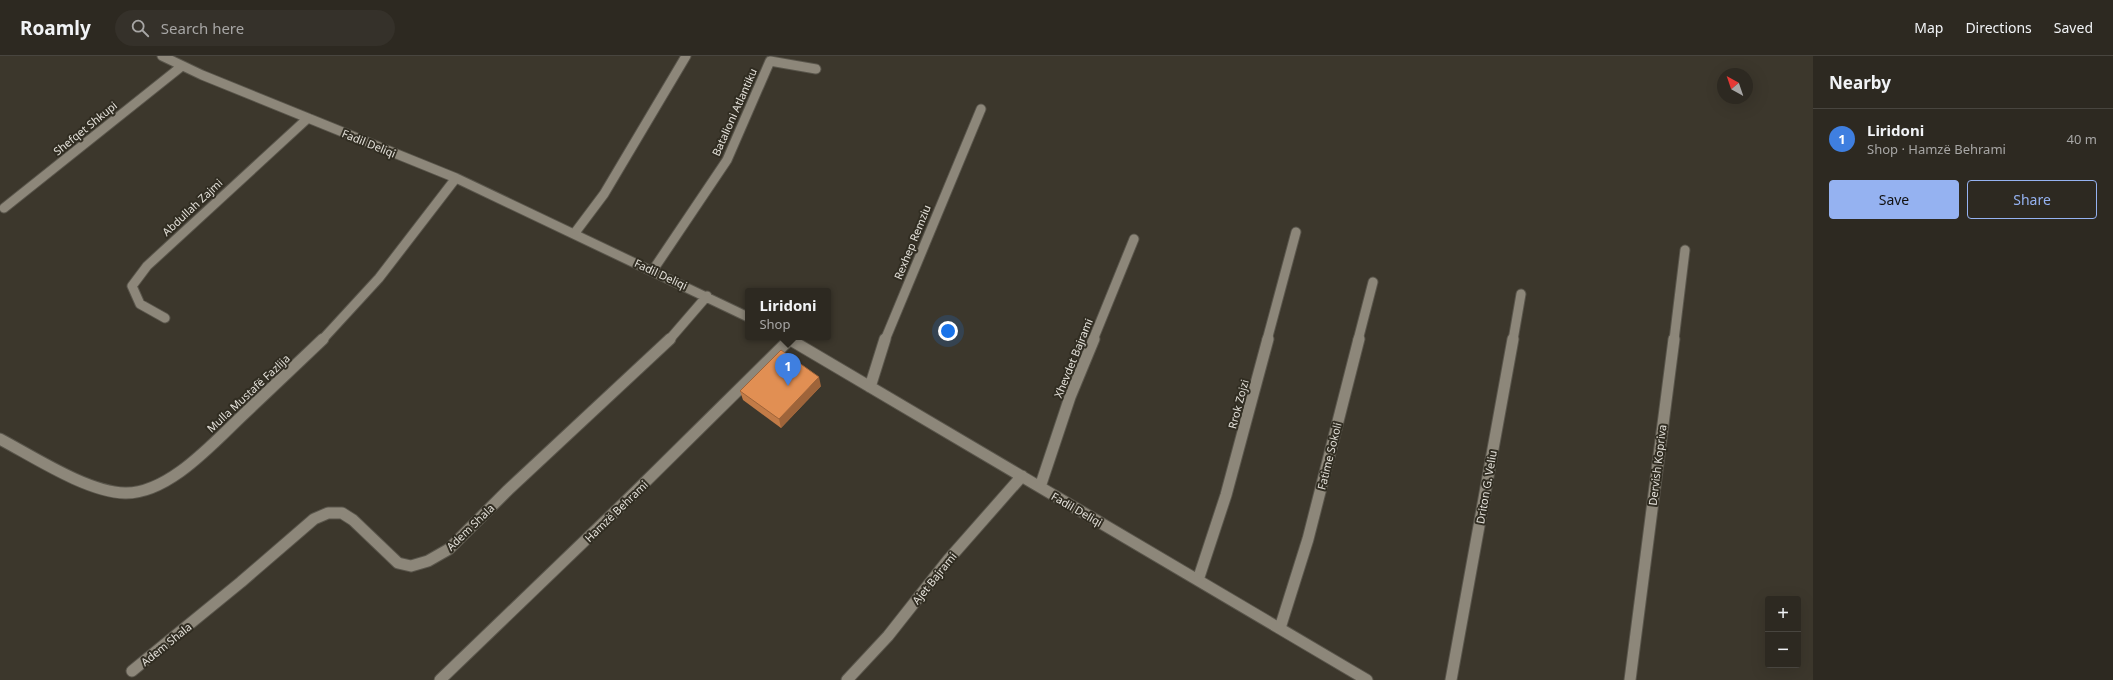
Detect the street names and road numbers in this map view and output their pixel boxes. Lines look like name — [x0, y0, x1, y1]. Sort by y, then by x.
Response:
street label: Batalioni Atlantiku — [708, 66, 760, 158]
street label: Shefqet Shkupi — [50, 98, 120, 158]
street label: Fadil Deliqi — [340, 125, 398, 161]
street label: Abdullah Zajmi — [159, 175, 225, 239]
street label: Rexhep Remziu — [890, 202, 934, 282]
street label: Fadil Deliqi — [632, 255, 690, 293]
street label: Xhevdet Bajrami — [1050, 316, 1096, 400]
street label: Mulla Mustafë Fazlija — [203, 351, 293, 435]
street label: Rrok Zojzi — [1224, 378, 1252, 430]
street label: Fatime Sokoli — [1313, 421, 1345, 491]
street label: Dervish Kopriva — [1645, 424, 1669, 506]
street label: Driton G. Veliu — [1472, 449, 1500, 525]
street label: Hamzë Behrami — [581, 477, 651, 545]
street label: Fadil Deliqi — [1049, 488, 1105, 530]
street label: Adem Shala — [443, 500, 497, 554]
street label: Ajet Bajrami — [908, 549, 960, 607]
street label: Adem Shala — [138, 619, 194, 669]

